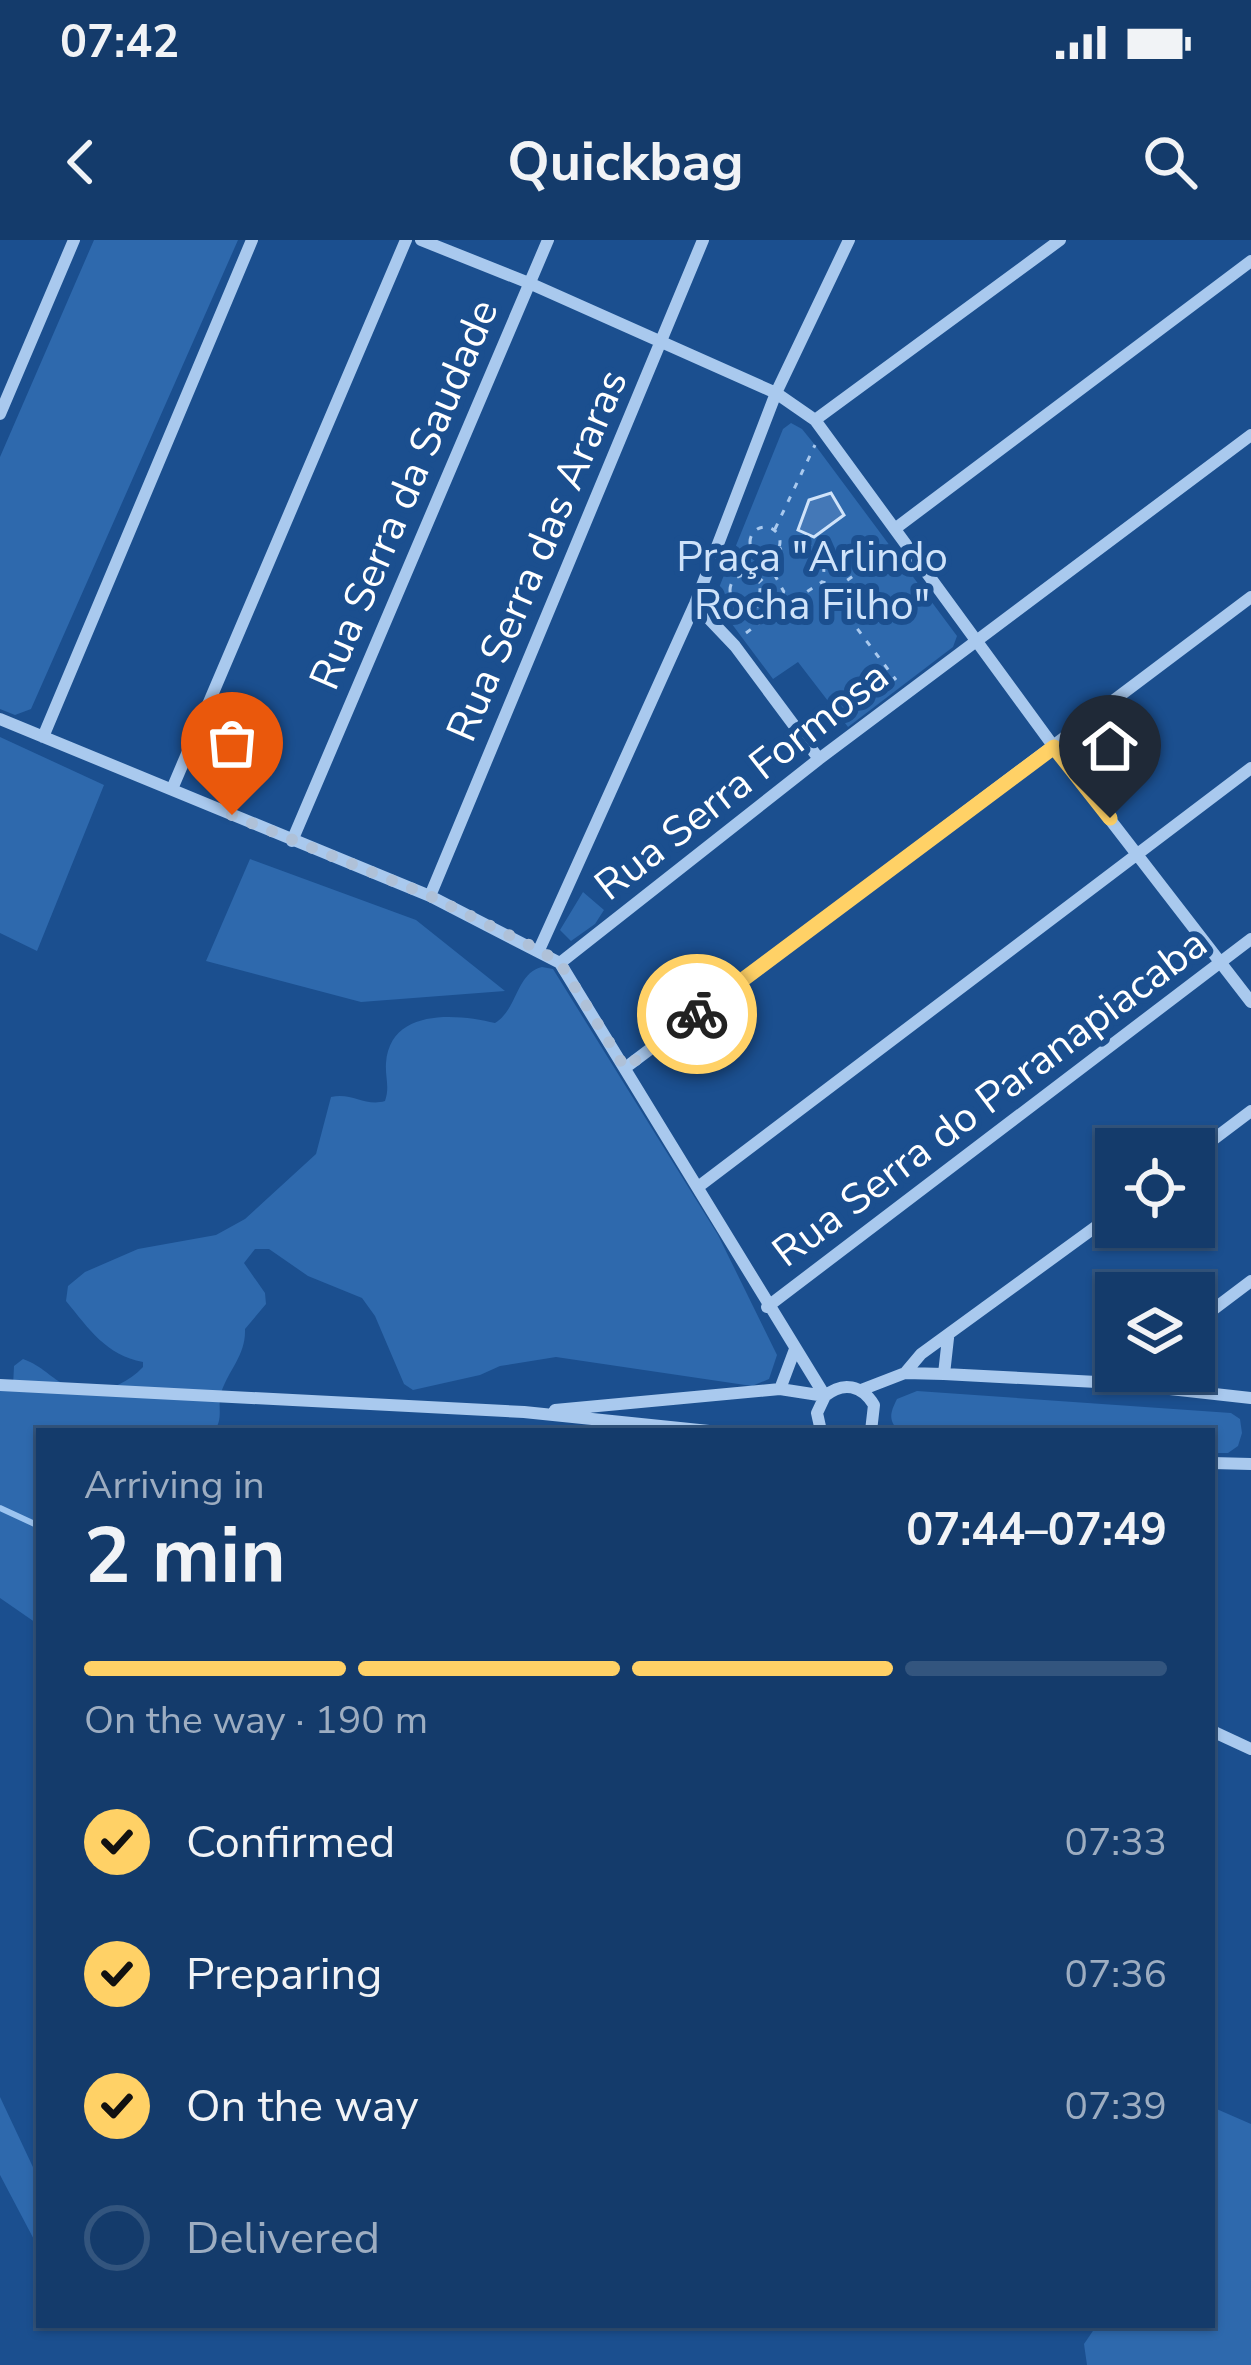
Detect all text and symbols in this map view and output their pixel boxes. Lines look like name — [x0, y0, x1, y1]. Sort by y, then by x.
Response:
text: 07:42 — [60, 12, 179, 73]
text: Quickbag — [507, 125, 744, 199]
icon: back — [48, 129, 114, 195]
icon: search — [1137, 129, 1203, 195]
street label: Rua Serra da Saudade — [296, 291, 512, 698]
street label: Rua Serra das Araras — [433, 361, 641, 750]
park label: Praça "Arlindo Rocha Filho" — [676, 529, 948, 634]
street label: Rua Serra Formosa — [583, 648, 901, 914]
pin — [181, 692, 283, 815]
pin — [1059, 695, 1161, 818]
icon: bag — [199, 710, 265, 776]
icon: home — [1077, 713, 1143, 779]
street label: Rua Serra do Paranapiacaba — [761, 916, 1219, 1281]
courier — [637, 954, 757, 1074]
icon: bike — [664, 981, 730, 1047]
map controls — [1095, 1128, 1215, 1392]
button: locate — [1095, 1128, 1215, 1248]
button: layers — [1095, 1272, 1215, 1392]
text: Arriving in — [84, 1459, 265, 1512]
text: 07:44–07:49 — [906, 1500, 1167, 1561]
text: 2 min — [84, 1503, 286, 1610]
text: On the way · 190 m — [84, 1694, 428, 1747]
icon: check — [84, 1809, 150, 1875]
text: Confirmed — [186, 1812, 395, 1873]
text: 07:33 — [1065, 1816, 1167, 1869]
icon: check — [84, 1941, 150, 2007]
text: Preparing — [186, 1944, 382, 2005]
text: 07:36 — [1065, 1948, 1167, 2001]
icon: check — [84, 2073, 150, 2139]
text: On the way — [186, 2076, 419, 2137]
text: 07:39 — [1065, 2080, 1167, 2133]
text: Delivered — [186, 2208, 380, 2269]

